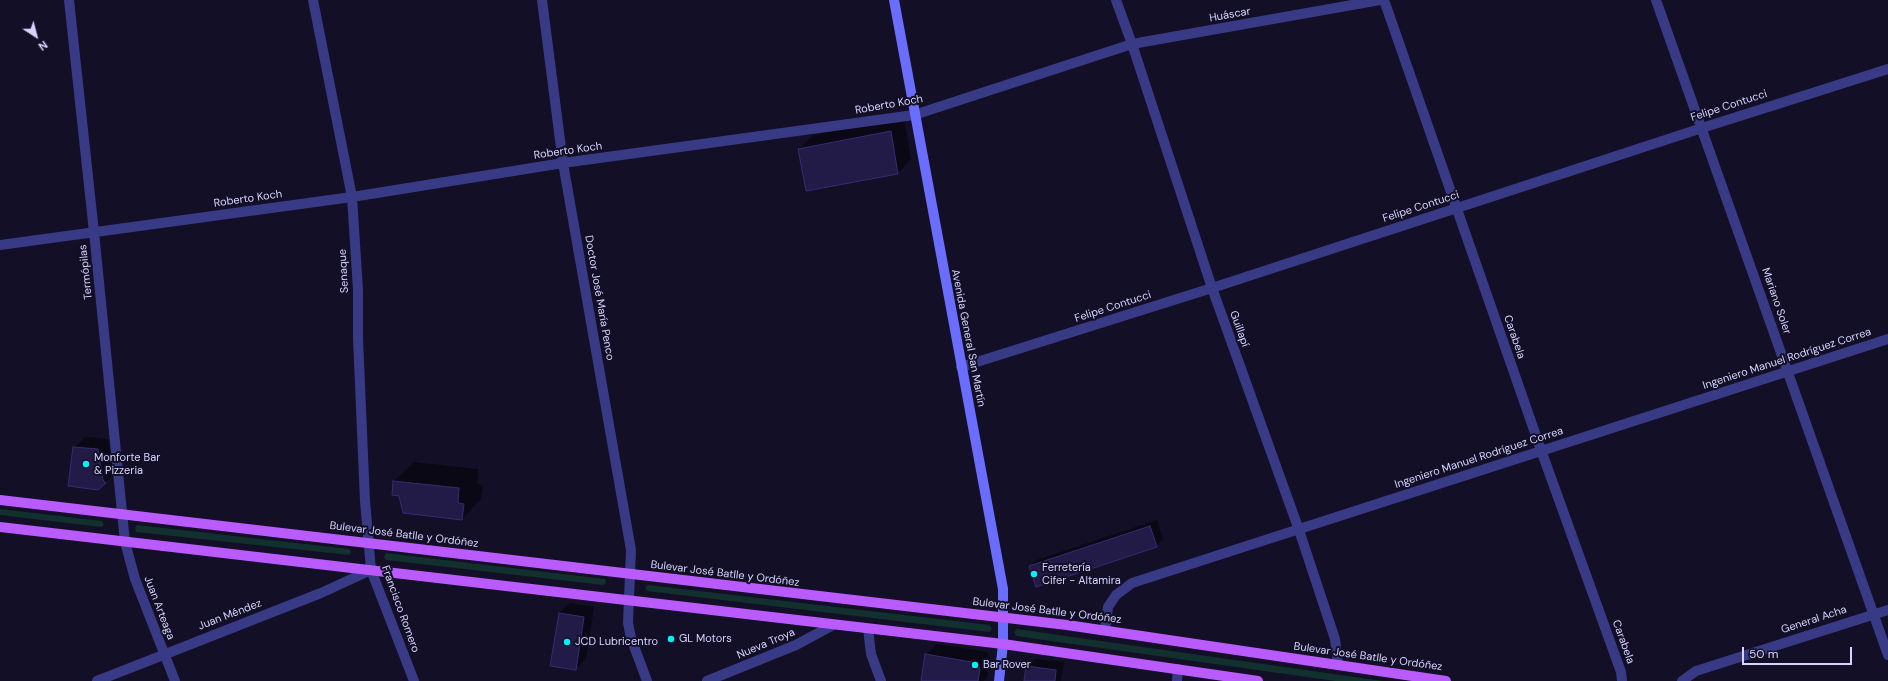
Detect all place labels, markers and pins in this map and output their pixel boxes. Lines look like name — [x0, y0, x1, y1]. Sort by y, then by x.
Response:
place label: Monforte Bar & Pizzeria — [94, 451, 160, 477]
marker: Monforte Bar & Pizzeria — [81, 459, 91, 469]
place label: Ferretería Cifer - Altamira — [1042, 561, 1121, 587]
marker: Ferretería Cifer - Altamira — [1029, 569, 1039, 579]
place label: GL Motors — [679, 632, 732, 646]
marker: GL Motors — [666, 634, 676, 644]
place label: JCD Lubricentro — [575, 635, 658, 649]
marker: JCD Lubricentro — [562, 637, 572, 647]
place label: Bar Rover — [983, 658, 1031, 672]
marker: Bar Rover — [970, 660, 980, 670]

